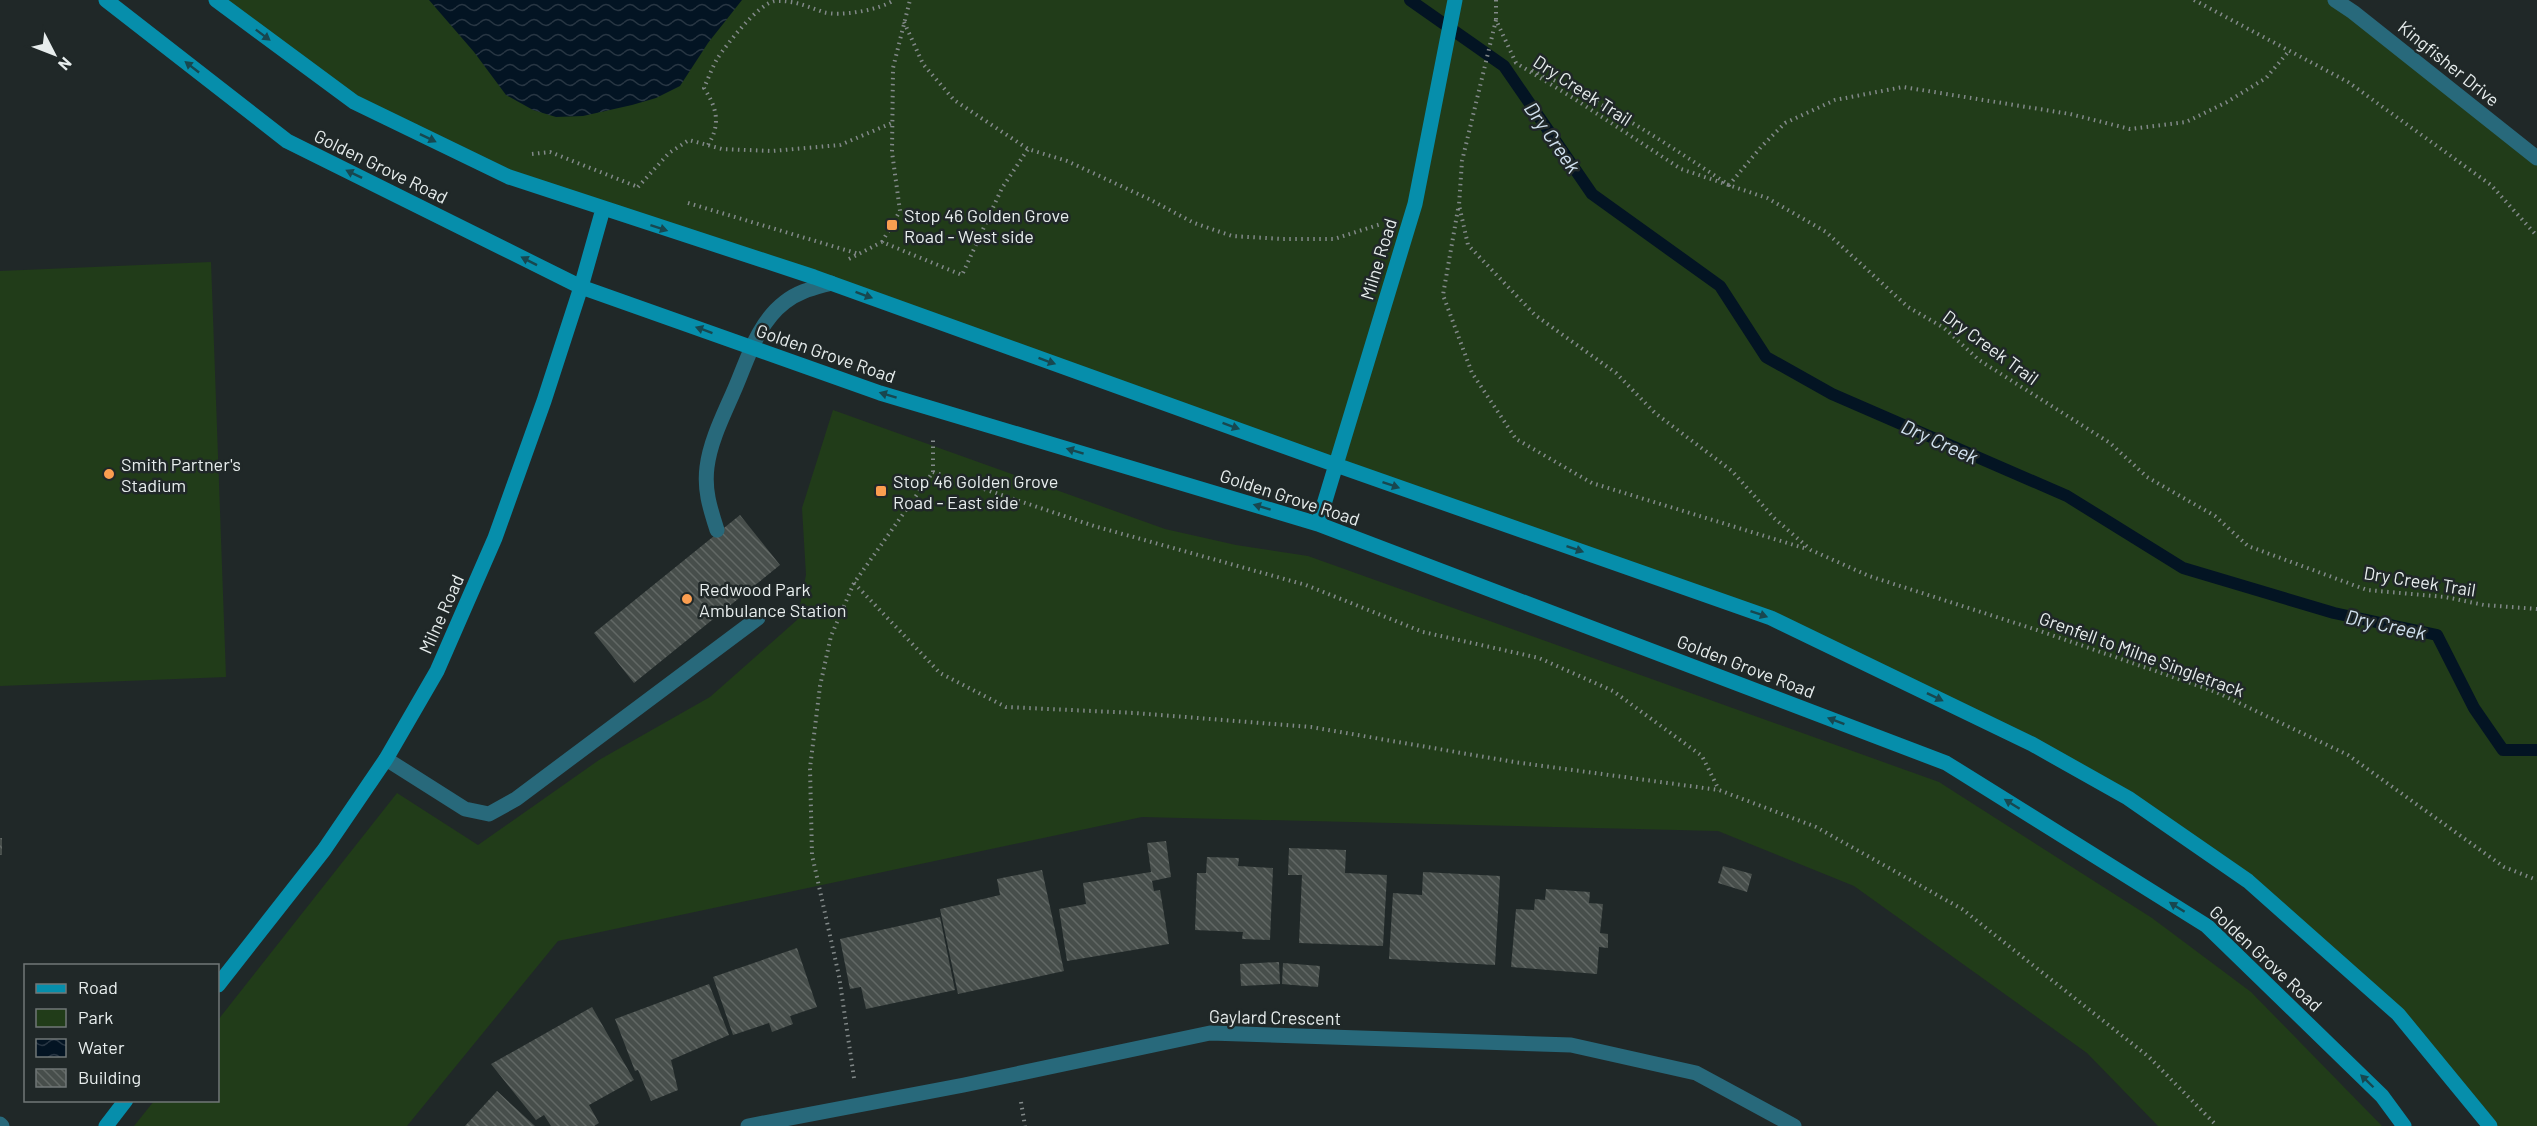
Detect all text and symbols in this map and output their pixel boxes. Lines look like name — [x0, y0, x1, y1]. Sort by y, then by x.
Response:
street label: Kingfisher Drive — [2394, 15, 2504, 111]
north arrow — [24, 24, 84, 84]
one-way arrow — [255, 29, 271, 41]
street label: Dry Creek Trail — [1530, 50, 1636, 130]
text: N — [55, 54, 76, 75]
one-way arrow — [185, 61, 201, 73]
water label: Dry Creek — [1520, 97, 1586, 178]
street label: Golden Grove Road — [311, 124, 451, 208]
one-way arrow — [420, 133, 437, 142]
one-way arrow — [346, 169, 363, 179]
place label: Stop 46 Golden Grove Road - West side — [904, 204, 1069, 247]
street label: Milne Road — [1355, 216, 1401, 302]
marker: Stop 46 Golden Grove Road - West side — [885, 218, 899, 232]
one-way arrow — [650, 223, 668, 233]
one-way arrow — [520, 256, 537, 265]
one-way arrow — [855, 290, 873, 300]
street label: Dry Creek Trail — [1939, 305, 2043, 389]
street label: Golden Grove Road — [753, 319, 899, 387]
one-way arrow — [695, 325, 713, 335]
one-way arrow — [1039, 356, 1057, 366]
one-way arrow — [879, 390, 897, 399]
water label: Dry Creek — [1898, 413, 1982, 469]
one-way arrow — [1222, 422, 1240, 432]
one-way arrow — [1066, 446, 1084, 455]
place label: Smith Partner's Stadium — [121, 453, 241, 496]
street label: Golden Grove Road — [1217, 464, 1363, 530]
marker: Smith Partner's Stadium — [102, 467, 116, 481]
place label: Stop 46 Golden Grove Road - East side — [893, 470, 1058, 513]
one-way arrow — [1382, 480, 1400, 490]
marker: Stop 46 Golden Grove Road - East side — [874, 484, 888, 498]
one-way arrow — [1253, 502, 1271, 511]
one-way arrow — [1566, 545, 1584, 555]
street label: Dry Creek Trail — [2362, 561, 2478, 601]
street label: Milne Road — [414, 571, 468, 657]
place label: Redwood Park Ambulance Station — [699, 578, 847, 621]
marker: Redwood Park Ambulance Station — [680, 592, 694, 606]
water label: Dry Creek — [2344, 604, 2429, 644]
street label: Grenfell to Milne Singletrack — [2036, 607, 2248, 701]
one-way arrow — [1750, 610, 1768, 619]
street label: Golden Grove Road — [1674, 630, 1818, 702]
one-way arrow — [1927, 693, 1944, 702]
one-way arrow — [1827, 716, 1845, 725]
one-way arrow — [2004, 799, 2020, 810]
street label: Golden Grove Road — [2205, 900, 2327, 1016]
one-way arrow — [2169, 902, 2185, 913]
legend — [24, 964, 219, 1102]
text: Road — [78, 976, 118, 998]
street label: Gaylard Crescent — [1209, 1005, 1341, 1029]
text: Park — [78, 1006, 113, 1028]
text: Water — [78, 1036, 125, 1058]
text: Building — [78, 1066, 141, 1088]
one-way arrow — [2360, 1075, 2374, 1089]

